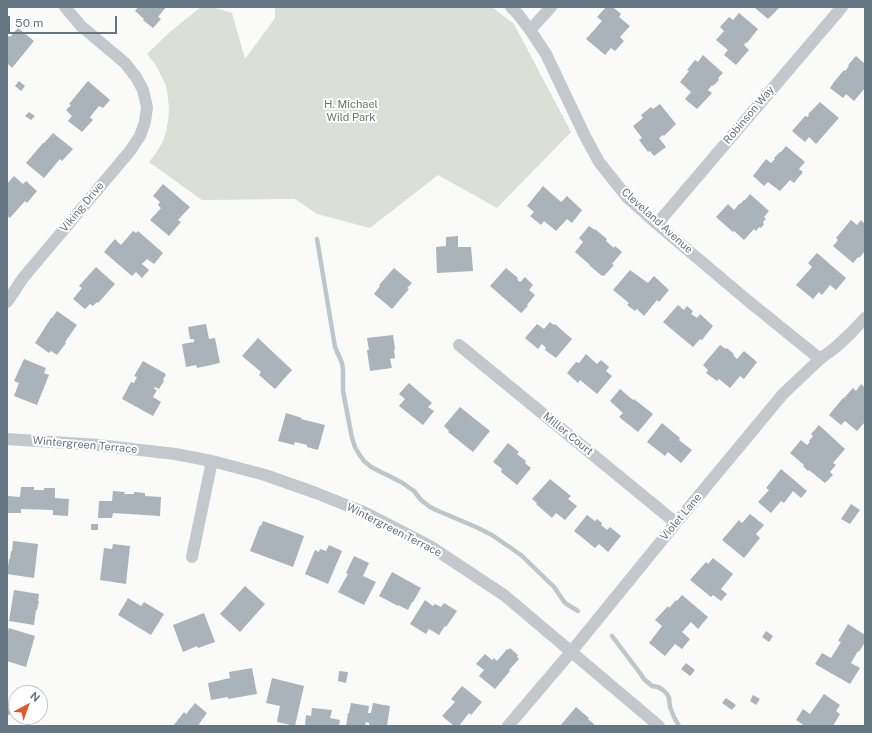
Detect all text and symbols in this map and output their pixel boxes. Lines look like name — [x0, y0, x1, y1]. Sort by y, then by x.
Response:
scale bar — [10, 8, 119, 34]
text: 50 m — [15, 16, 43, 30]
street label: Robinson Way — [721, 83, 777, 147]
park label: H. Michael Wild Park — [324, 98, 378, 124]
street label: Viking Drive — [57, 179, 107, 235]
street label: Cleveland Avenue — [619, 186, 695, 256]
street label: Miller Court — [540, 410, 596, 458]
street label: Wintergreen Terrace — [32, 434, 138, 456]
street label: Violet Lane — [658, 491, 704, 543]
street label: Wintergreen Terrace — [344, 500, 444, 560]
north arrow — [8, 685, 48, 725]
text: N — [28, 689, 42, 704]

